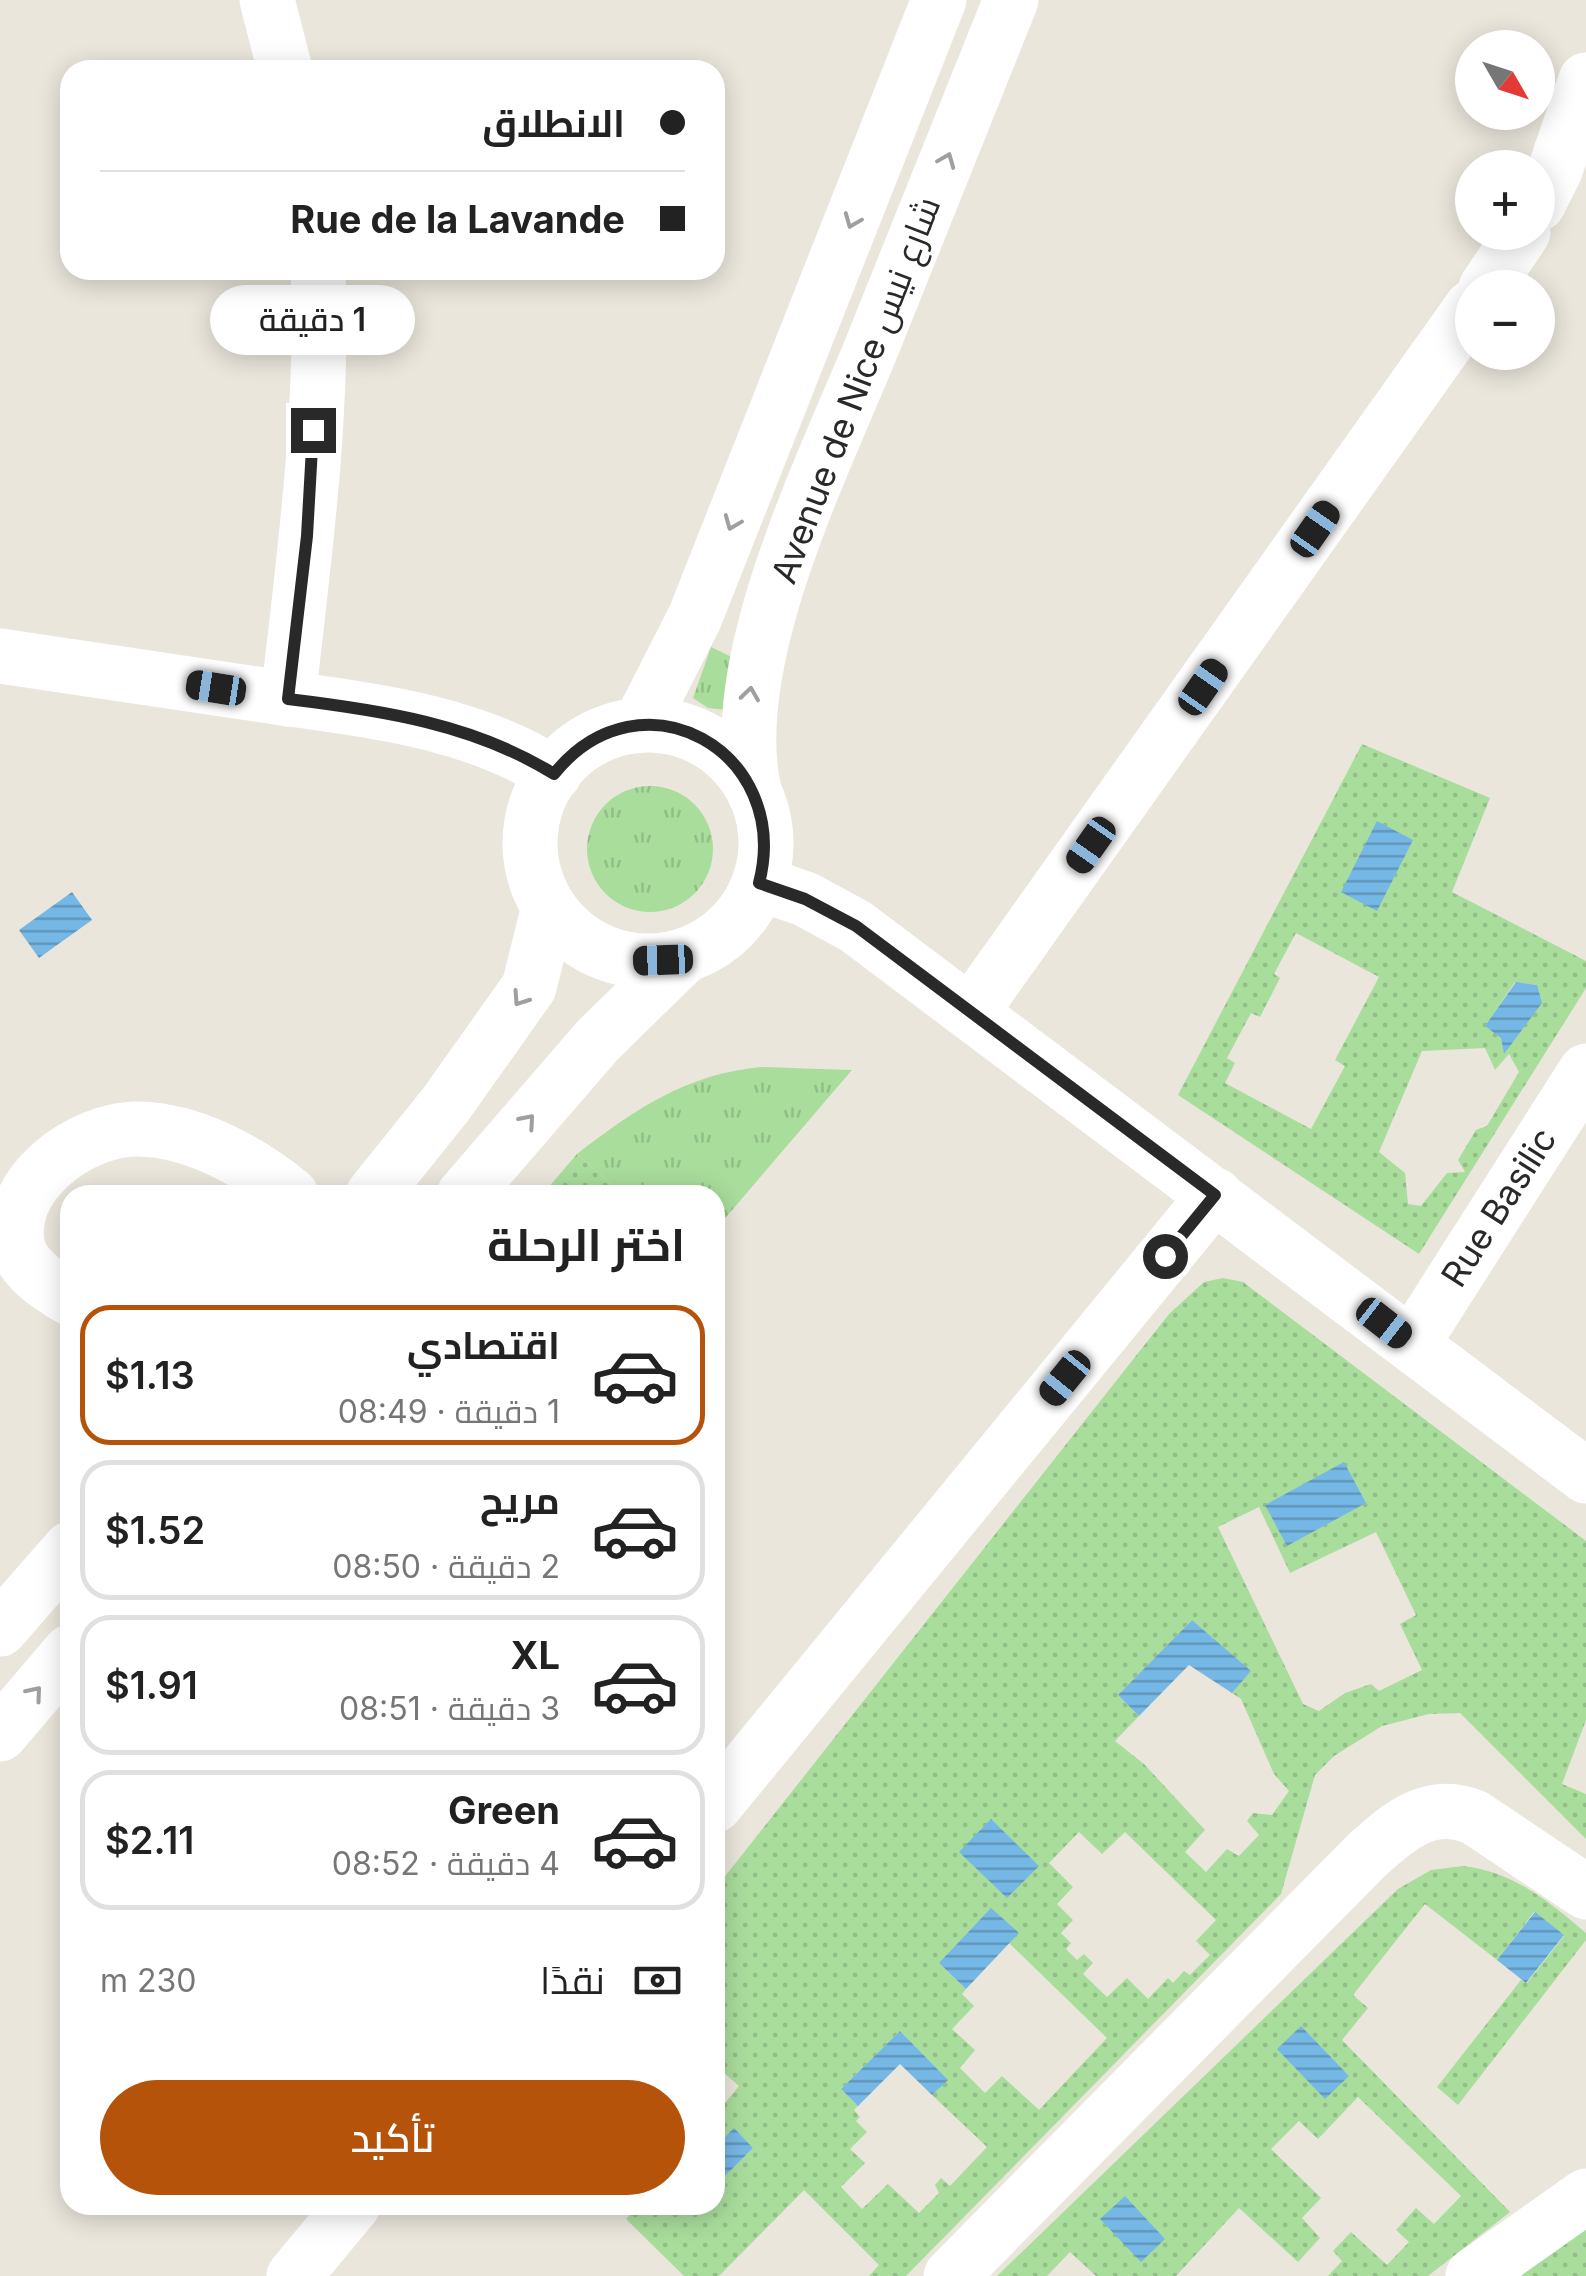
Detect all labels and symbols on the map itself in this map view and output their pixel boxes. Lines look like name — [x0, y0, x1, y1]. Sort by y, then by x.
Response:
north arrow — [1455, 30, 1555, 130]
one-way arrow — [935, 152, 955, 170]
street label: Avenue de Nice شارع نيس — [762, 191, 951, 590]
one-way arrow — [843, 211, 863, 229]
callout: 1 دقيقة — [210, 285, 416, 355]
route end — [291, 408, 336, 453]
car — [1286, 496, 1344, 562]
one-way arrow — [724, 513, 744, 531]
car — [1174, 654, 1232, 720]
car — [184, 668, 248, 708]
one-way arrow — [739, 686, 760, 703]
car — [1062, 812, 1120, 878]
car — [632, 944, 694, 976]
one-way arrow — [513, 988, 532, 1006]
one-way arrow — [516, 1115, 534, 1133]
street label: Rue Basilic — [1432, 1120, 1564, 1294]
route start — [1143, 1234, 1188, 1279]
car — [1351, 1293, 1417, 1353]
car — [1034, 1345, 1096, 1411]
one-way arrow — [23, 1686, 41, 1704]

